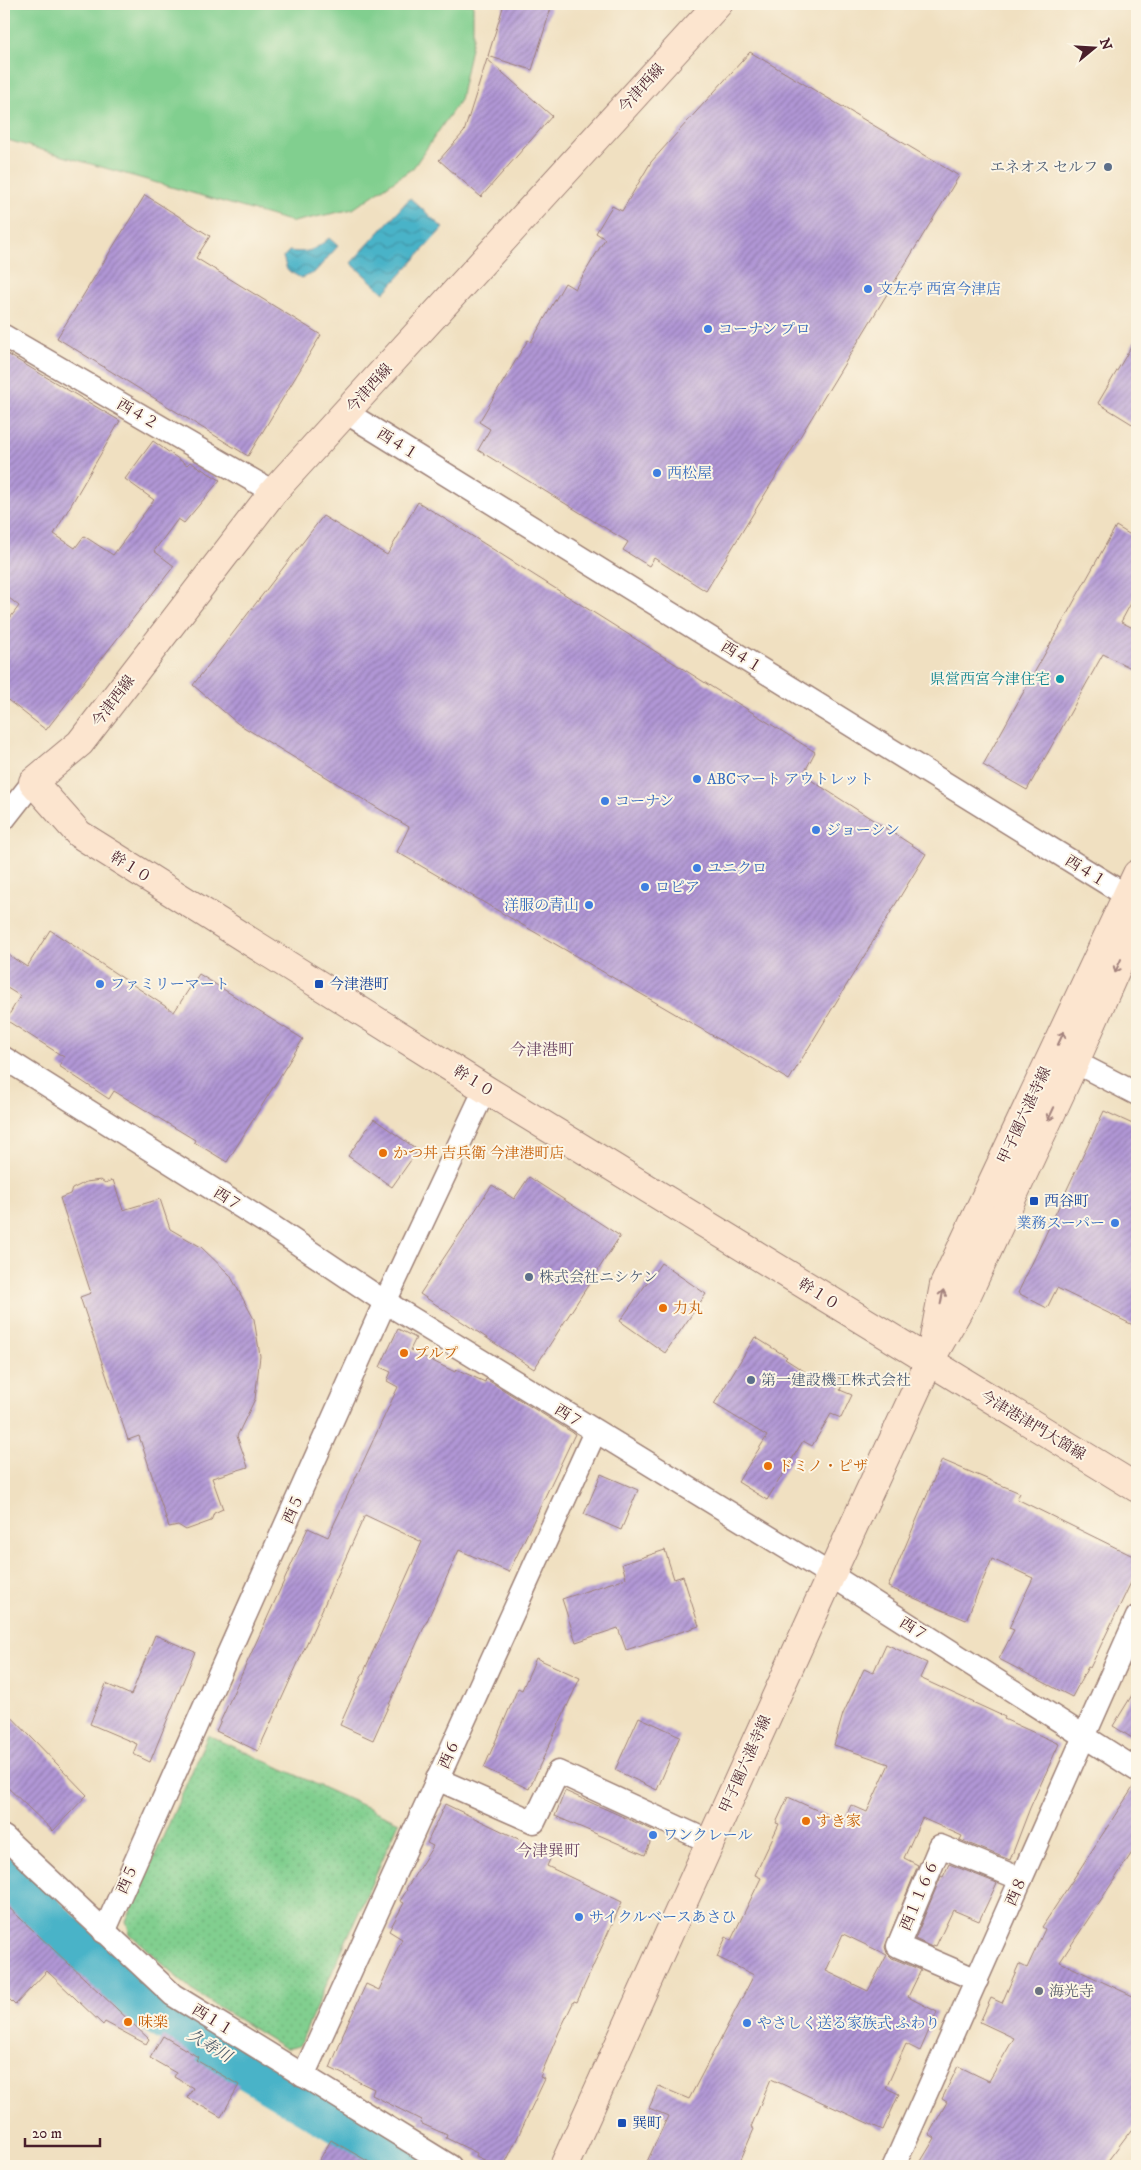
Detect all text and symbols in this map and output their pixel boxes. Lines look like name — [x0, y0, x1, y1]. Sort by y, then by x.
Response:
north arrow — [1068, 22, 1118, 72]
text: N — [1095, 36, 1116, 53]
street label: 今津西線 — [614, 60, 669, 117]
place label: エネオス セルフ — [990, 158, 1098, 177]
marker: エネオス セルフ — [1102, 161, 1114, 173]
place label: 文左亭 西宮今津店 — [878, 280, 1001, 299]
marker: 文左亭 西宮今津店 — [862, 283, 874, 295]
place label: コーナン プロ — [718, 320, 810, 339]
marker: コーナン プロ — [702, 323, 714, 335]
street label: 今津西線 — [342, 360, 397, 417]
street label: 西４２ — [114, 395, 162, 434]
street label: 西４１ — [374, 424, 422, 464]
place label: 西松屋 — [667, 464, 712, 483]
marker: 西松屋 — [651, 467, 663, 479]
street label: 西４１ — [718, 637, 766, 677]
place label: 県営西宮今津住宅 — [930, 670, 1050, 689]
street label: 今津西線 — [88, 672, 139, 731]
marker: 県営西宮今津住宅 — [1054, 673, 1066, 685]
place label: ABCマート アウトレット — [707, 770, 874, 789]
marker: ABCマート アウトレット — [691, 773, 703, 785]
place label: コーナン — [615, 792, 674, 811]
marker: コーナン — [599, 795, 611, 807]
place label: ジョーシン — [826, 821, 900, 840]
marker: ジョーシン — [810, 824, 822, 836]
street label: 幹１０ — [107, 847, 155, 887]
street label: 西４１ — [1062, 851, 1110, 891]
place label: ユニクロ — [707, 859, 767, 878]
marker: ユニクロ — [691, 862, 703, 874]
place label: ロピア — [655, 878, 700, 897]
marker: ロピア — [639, 881, 651, 893]
place label: 洋服の青山 — [504, 896, 579, 915]
marker: 洋服の青山 — [583, 899, 595, 911]
one-way arrow — [1112, 958, 1122, 973]
place label: ファミリーマート — [110, 975, 230, 994]
place label: 今津港町 — [329, 975, 389, 994]
marker: ファミリーマート — [94, 978, 106, 990]
marker: 今津港町 — [313, 978, 325, 990]
one-way arrow — [1056, 1031, 1066, 1046]
district label: 今津港町 — [510, 1040, 574, 1060]
street label: 幹１０ — [450, 1061, 498, 1101]
street label: 甲子園六湛寺線 — [994, 1064, 1055, 1167]
one-way arrow — [1045, 1106, 1055, 1121]
place label: かつ丼 吉兵衛 今津港町店 — [393, 1144, 564, 1163]
marker: かつ丼 吉兵衛 今津港町店 — [377, 1147, 389, 1159]
street label: 西７ — [210, 1183, 245, 1215]
place label: 西谷町 — [1044, 1192, 1089, 1211]
marker: 西谷町 — [1028, 1195, 1040, 1207]
place label: 業務スーパー — [1016, 1214, 1105, 1233]
marker: 業務スーパー — [1109, 1217, 1121, 1229]
place label: 株式会社ニシケン — [539, 1268, 658, 1287]
marker: 株式会社ニシケン — [523, 1271, 535, 1283]
street label: 幹１０ — [795, 1274, 843, 1314]
one-way arrow — [938, 1289, 947, 1305]
place label: 力丸 — [673, 1299, 703, 1318]
marker: 力丸 — [657, 1302, 669, 1314]
place label: プルプ — [414, 1344, 458, 1363]
marker: プルプ — [398, 1347, 410, 1359]
place label: 第一建設機工株式会社 — [761, 1371, 911, 1390]
marker: 第一建設機工株式会社 — [745, 1374, 757, 1386]
street label: 今津港津門大箇線 — [976, 1386, 1089, 1464]
street label: 西７ — [551, 1400, 586, 1432]
place label: ドミノ・ピザ — [778, 1457, 868, 1476]
marker: ドミノ・ピザ — [762, 1460, 774, 1472]
street label: 西５ — [279, 1492, 308, 1527]
street label: 西７ — [896, 1613, 931, 1645]
street label: 甲子園六湛寺線 — [715, 1712, 775, 1816]
street label: 西６ — [435, 1737, 464, 1772]
place label: すき家 — [816, 1812, 861, 1831]
marker: すき家 — [800, 1815, 812, 1827]
place label: ワンクレール — [663, 1826, 752, 1845]
marker: ワンクレール — [647, 1829, 659, 1841]
district label: 今津巽町 — [516, 1841, 580, 1861]
street label: 西１１６６ — [896, 1857, 943, 1933]
street label: 西５ — [113, 1862, 142, 1897]
street label: 西８ — [1002, 1874, 1031, 1909]
place label: サイクルベースあさひ — [589, 1908, 736, 1927]
marker: サイクルベースあさひ — [573, 1911, 585, 1923]
place label: 海光寺 — [1049, 1982, 1094, 2001]
marker: 海光寺 — [1033, 1985, 1045, 1997]
street label: 西１１ — [189, 2000, 237, 2040]
place label: 味楽 — [138, 2013, 168, 2032]
place label: やさしく送る家族式 ふわり — [757, 2014, 940, 2033]
marker: 味楽 — [122, 2016, 134, 2028]
marker: やさしく送る家族式 ふわり — [741, 2017, 753, 2029]
water label: 久寿川 — [184, 2025, 237, 2068]
place label: 巽町 — [632, 2114, 662, 2133]
scale bar — [25, 2115, 100, 2147]
marker: 巽町 — [616, 2117, 628, 2129]
text: 20 m — [32, 2124, 62, 2143]

